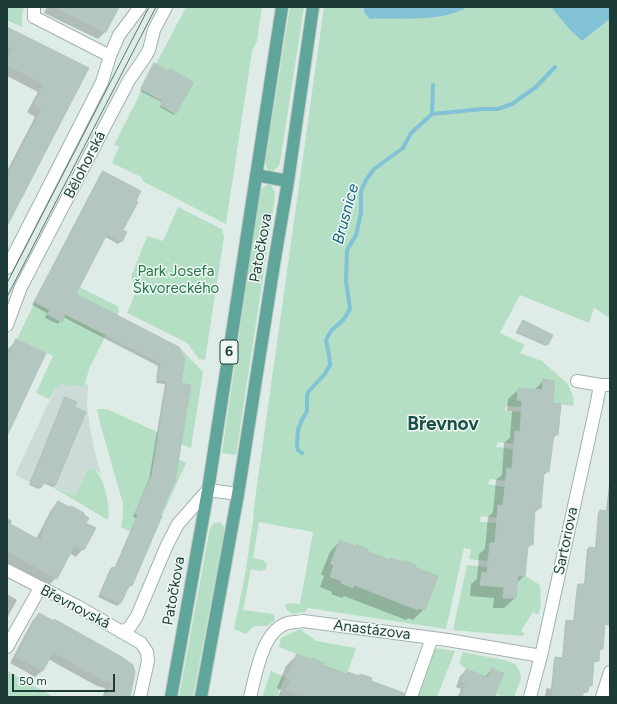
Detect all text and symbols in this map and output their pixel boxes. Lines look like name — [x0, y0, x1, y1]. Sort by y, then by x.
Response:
street label: Bělohorská — [60, 128, 110, 202]
water label: Brusnice — [329, 182, 363, 246]
street label: Patočkova — [246, 212, 276, 284]
park label: Park Josefa Škvoreckého — [133, 263, 219, 298]
road number: 6 — [220, 340, 238, 364]
district label: Břevnov — [407, 413, 479, 435]
street label: Sartoriova — [550, 506, 582, 576]
street label: Patočkova — [159, 555, 189, 627]
street label: Břevnovská — [37, 581, 113, 633]
street label: Anastázova — [332, 616, 412, 644]
scale bar — [14, 666, 117, 692]
text: 50 m — [19, 674, 47, 688]

